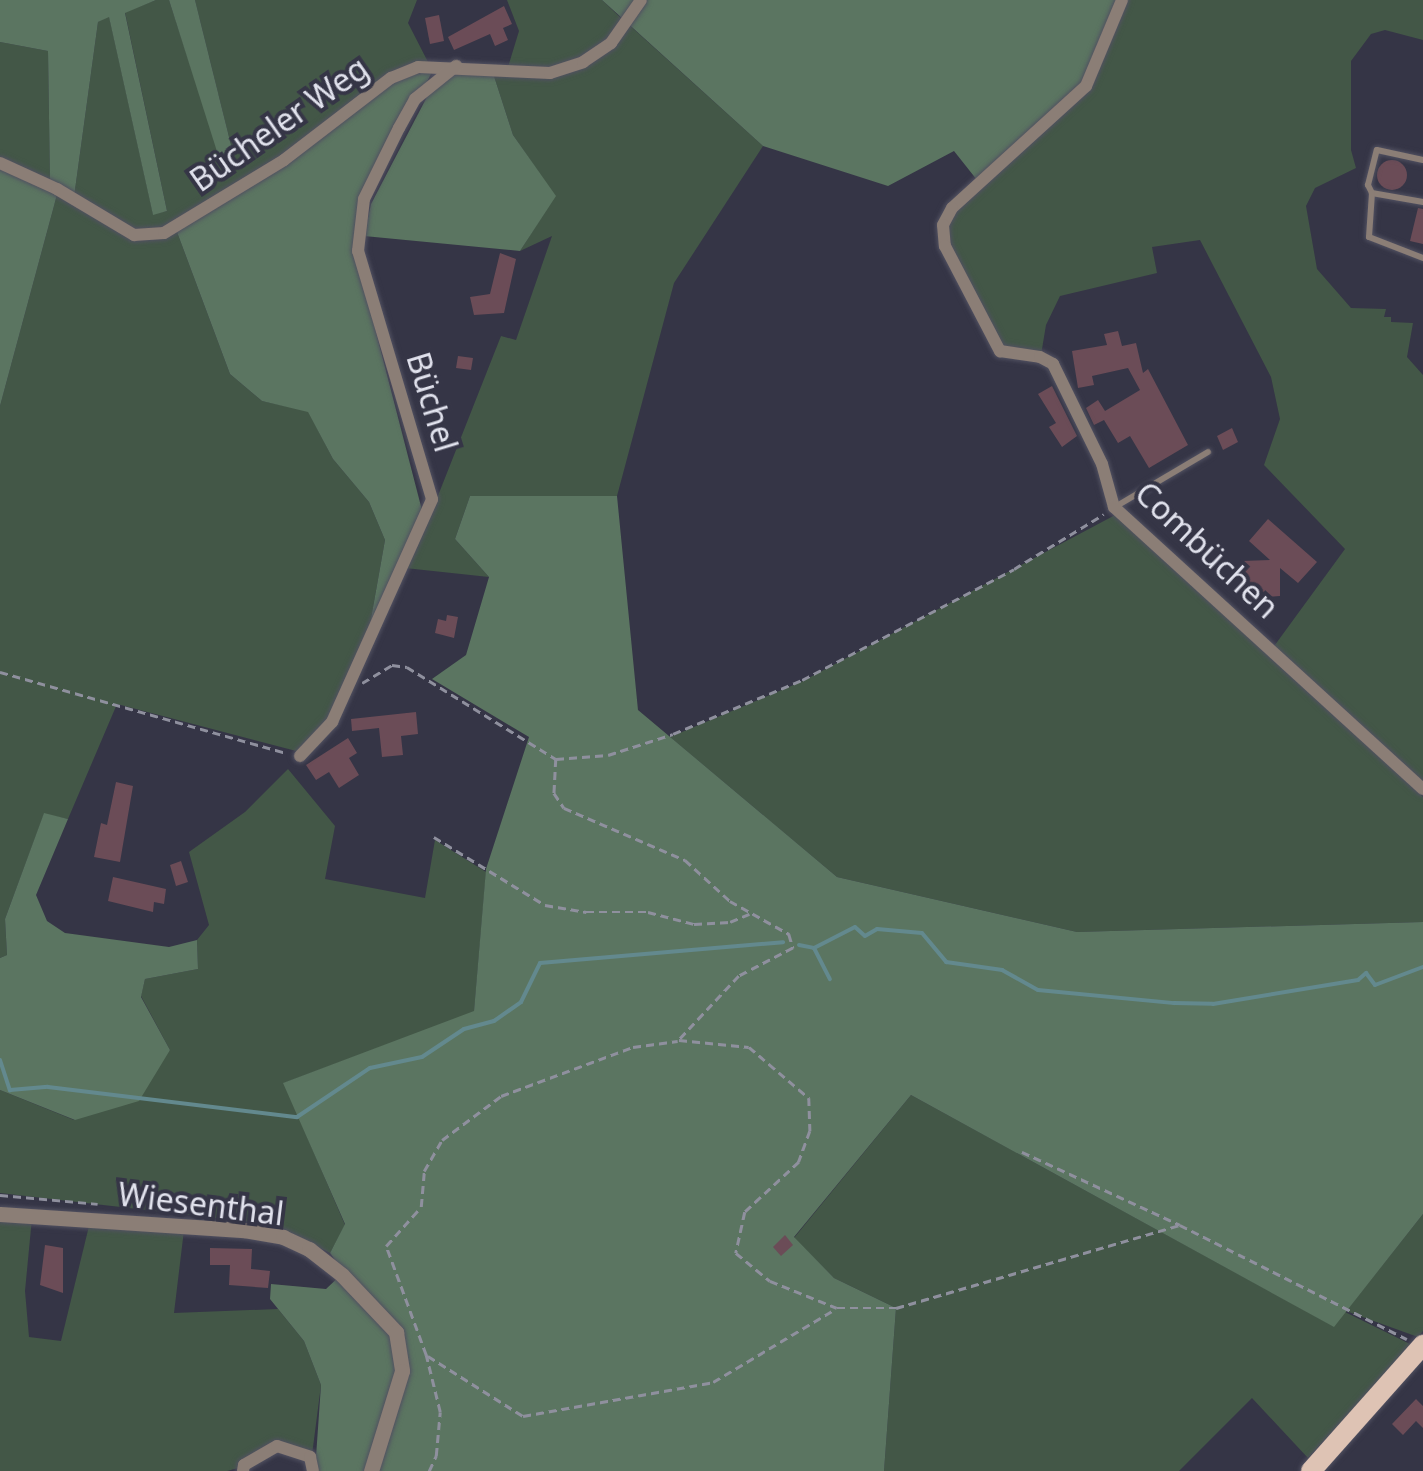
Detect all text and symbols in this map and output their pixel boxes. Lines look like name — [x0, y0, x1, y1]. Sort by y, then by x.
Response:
street label: Bücheler Weg — [183, 48, 375, 200]
street label: Büchel — [399, 348, 465, 456]
street label: Combüchen — [1127, 474, 1287, 626]
street label: Wiesenthal — [116, 1175, 286, 1233]

